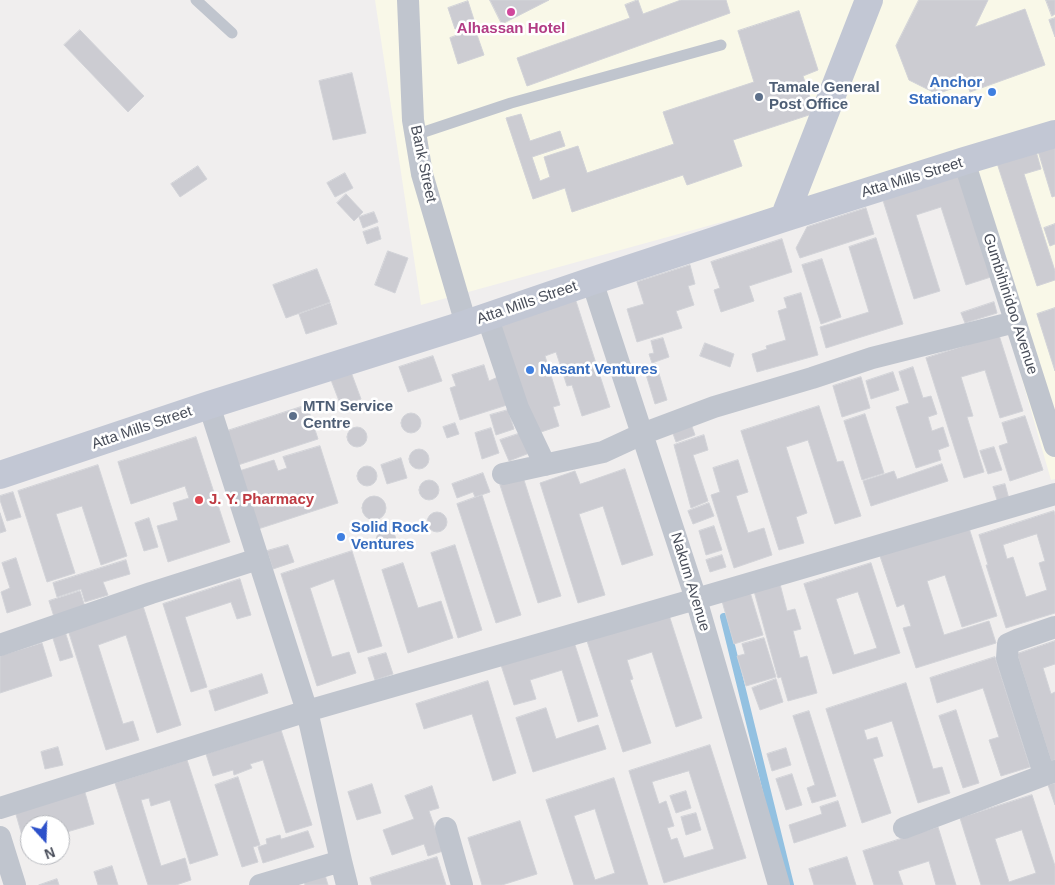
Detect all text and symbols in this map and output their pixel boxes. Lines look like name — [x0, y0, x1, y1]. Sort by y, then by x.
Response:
marker: Alhassan Hotel — [505, 6, 517, 18]
place label: Alhassan Hotel — [457, 20, 565, 38]
place label: Anchor Stationary — [909, 74, 982, 109]
place label: Tamale General Post Office — [769, 79, 880, 114]
marker: Anchor Stationary — [986, 86, 998, 98]
marker: Tamale General Post Office — [753, 91, 765, 103]
street label: Bank Street — [406, 124, 440, 204]
street label: Atta Mills Street — [859, 154, 965, 202]
street label: Gumbihinidoo Avenue — [979, 231, 1041, 377]
street label: Atta Mills Street — [474, 277, 580, 329]
place label: Nasant Ventures — [540, 361, 658, 379]
marker: Nasant Ventures — [524, 364, 536, 376]
place label: MTN Service Centre — [303, 398, 393, 433]
street label: Atta Mills Street — [89, 402, 195, 454]
marker: MTN Service Centre — [287, 410, 299, 422]
place label: J. Y. Pharmacy — [209, 491, 314, 509]
marker: J. Y. Pharmacy — [193, 494, 205, 506]
place label: Solid Rock Ventures — [351, 519, 429, 554]
street label: Nakum Avenue — [666, 530, 714, 634]
marker: Solid Rock Ventures — [335, 531, 347, 543]
north arrow — [20, 815, 70, 865]
text: N — [42, 844, 57, 862]

